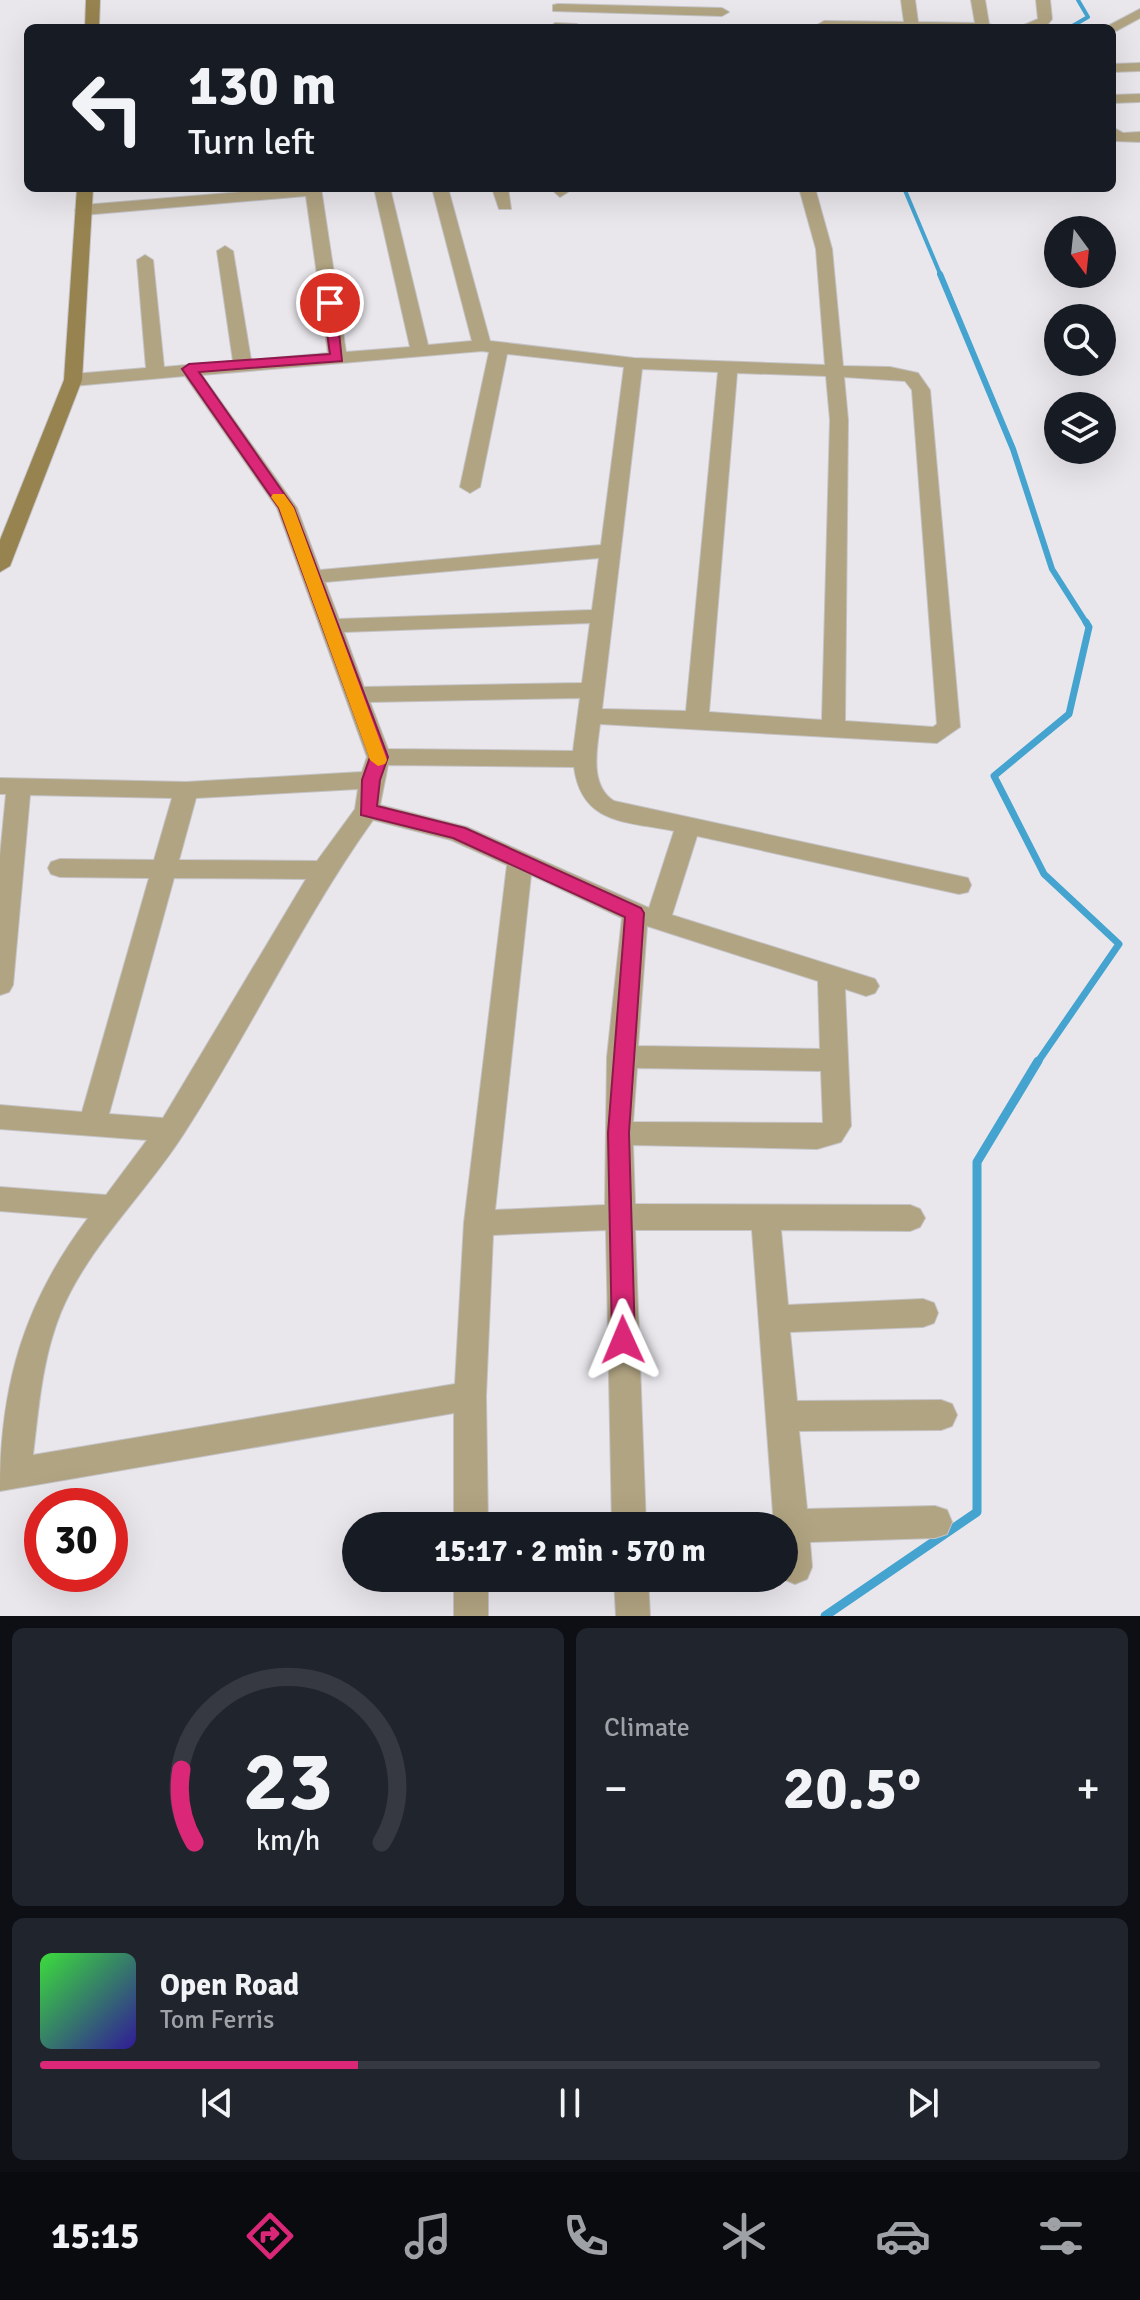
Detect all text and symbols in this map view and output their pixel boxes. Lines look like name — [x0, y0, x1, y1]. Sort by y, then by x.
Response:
text: 130 m — [188, 51, 336, 120]
icon: left — [56, 56, 160, 160]
text: Turn left — [188, 120, 315, 165]
north arrow — [1044, 216, 1116, 288]
map controls — [1044, 216, 1116, 464]
pin — [296, 269, 364, 337]
icon: arrive — [308, 281, 352, 325]
button: search — [1044, 304, 1116, 376]
button: layers — [1044, 392, 1116, 464]
position arrow — [581, 1298, 665, 1382]
speed limit sign: 30 — [24, 1488, 128, 1592]
text: 15:17 · 2 min · 570 m — [434, 1533, 706, 1570]
text: Climate — [604, 1712, 690, 1744]
text: 23 — [243, 1731, 333, 1833]
text: 20.5° — [783, 1752, 921, 1826]
text: − — [604, 1762, 628, 1816]
text: + — [1076, 1762, 1100, 1816]
text: km/h — [256, 1823, 320, 1858]
text: Open Road — [160, 1967, 299, 2004]
text: Tom Ferris — [160, 2004, 274, 2036]
icon: previous — [195, 2081, 239, 2125]
icon: pause — [548, 2081, 592, 2125]
icon: next — [901, 2081, 945, 2125]
icon: directions — [242, 2208, 298, 2264]
icon: music — [400, 2208, 456, 2264]
icon: phone — [558, 2208, 614, 2264]
icon: climate — [716, 2208, 772, 2264]
icon: car — [875, 2208, 931, 2264]
icon: filters — [1033, 2208, 1089, 2264]
text: 15:15 — [51, 2214, 139, 2259]

